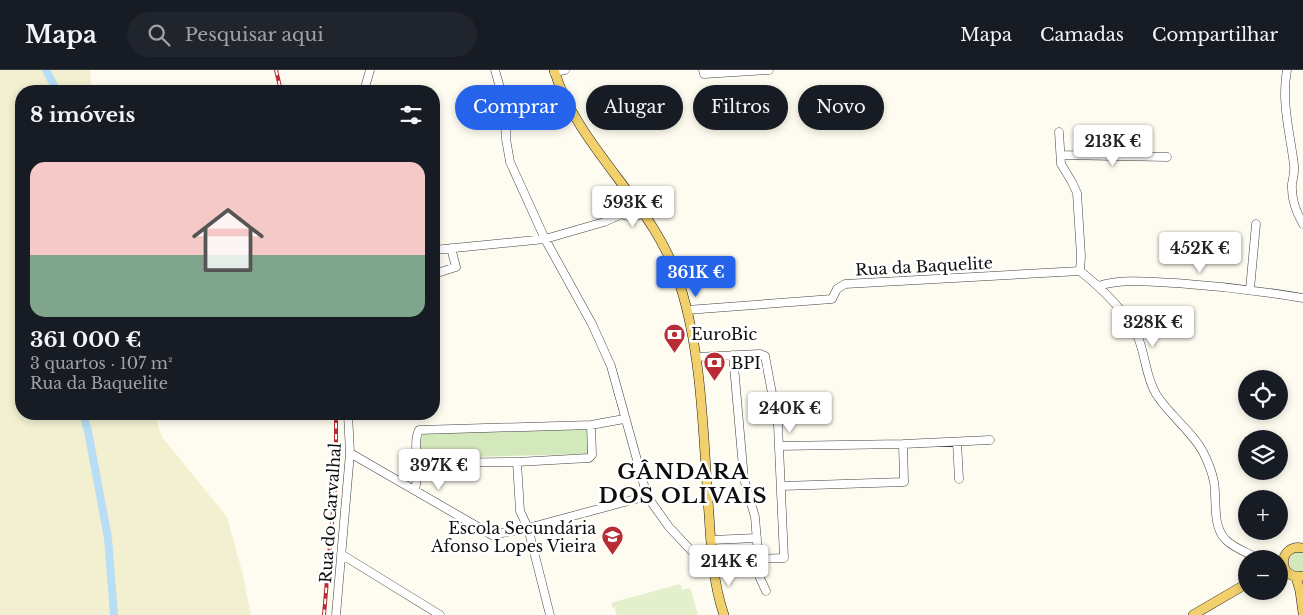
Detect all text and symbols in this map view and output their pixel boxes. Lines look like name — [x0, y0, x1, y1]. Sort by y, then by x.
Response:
search box — [127, 12, 477, 57]
text: Mapa — [25, 20, 97, 49]
icon: search — [145, 21, 173, 49]
text: Pesquisar aqui — [185, 23, 324, 46]
text: Mapa — [960, 24, 1012, 46]
text: Camadas — [1040, 24, 1124, 46]
text: Compartilhar — [1152, 24, 1278, 46]
chip: Comprar — [455, 85, 576, 130]
chip: Alugar — [586, 85, 683, 130]
chip: Filtros — [693, 85, 788, 130]
chip: Novo — [798, 85, 884, 130]
icon: filters — [397, 101, 425, 129]
text: 8 imóveis — [30, 102, 135, 128]
pin: 213K € — [1072, 124, 1154, 167]
text: 213K € — [1085, 131, 1141, 151]
pin: 593K € — [592, 186, 674, 228]
text: 593K € — [603, 192, 663, 212]
icon: home — [183, 195, 273, 285]
pin: 452K € — [1159, 232, 1241, 274]
text: 452K € — [1170, 238, 1230, 258]
street label: Rua da Baquelite — [855, 252, 993, 280]
pin: 361K € — [655, 256, 737, 298]
text: 361K € — [667, 262, 725, 282]
pin: 328K € — [1112, 306, 1194, 348]
text: 328K € — [1123, 312, 1183, 332]
bank icon: EuroBic — [663, 322, 687, 353]
place label: EuroBic — [691, 324, 758, 344]
text: 361 000 € — [30, 327, 141, 353]
bank icon: BPI — [703, 351, 727, 382]
text: 3 quartos · 107 m² — [30, 353, 173, 373]
place label: BPI — [731, 353, 761, 373]
map controls — [1238, 370, 1288, 600]
button: locate — [1238, 370, 1288, 420]
text: Rua da Baquelite — [30, 373, 168, 393]
pin: 240K € — [749, 392, 831, 434]
text: 240K € — [759, 398, 821, 418]
button: layers — [1238, 430, 1288, 480]
street label: Rua do Carvalhal — [315, 442, 345, 584]
pin: 397K € — [398, 448, 480, 491]
text: 397K € — [410, 455, 468, 475]
district label: GÂNDARA DOS OLIVAIS — [598, 459, 768, 509]
button: + — [1238, 490, 1288, 540]
place label: Escola Secundária Afonso Lopes Vieira — [430, 518, 596, 556]
school or university icon: Escola Secundária Afonso Lopes Vieira — [600, 525, 624, 556]
pin: 214K € — [688, 544, 770, 587]
button: − — [1238, 550, 1288, 600]
text: 214K € — [700, 551, 758, 571]

